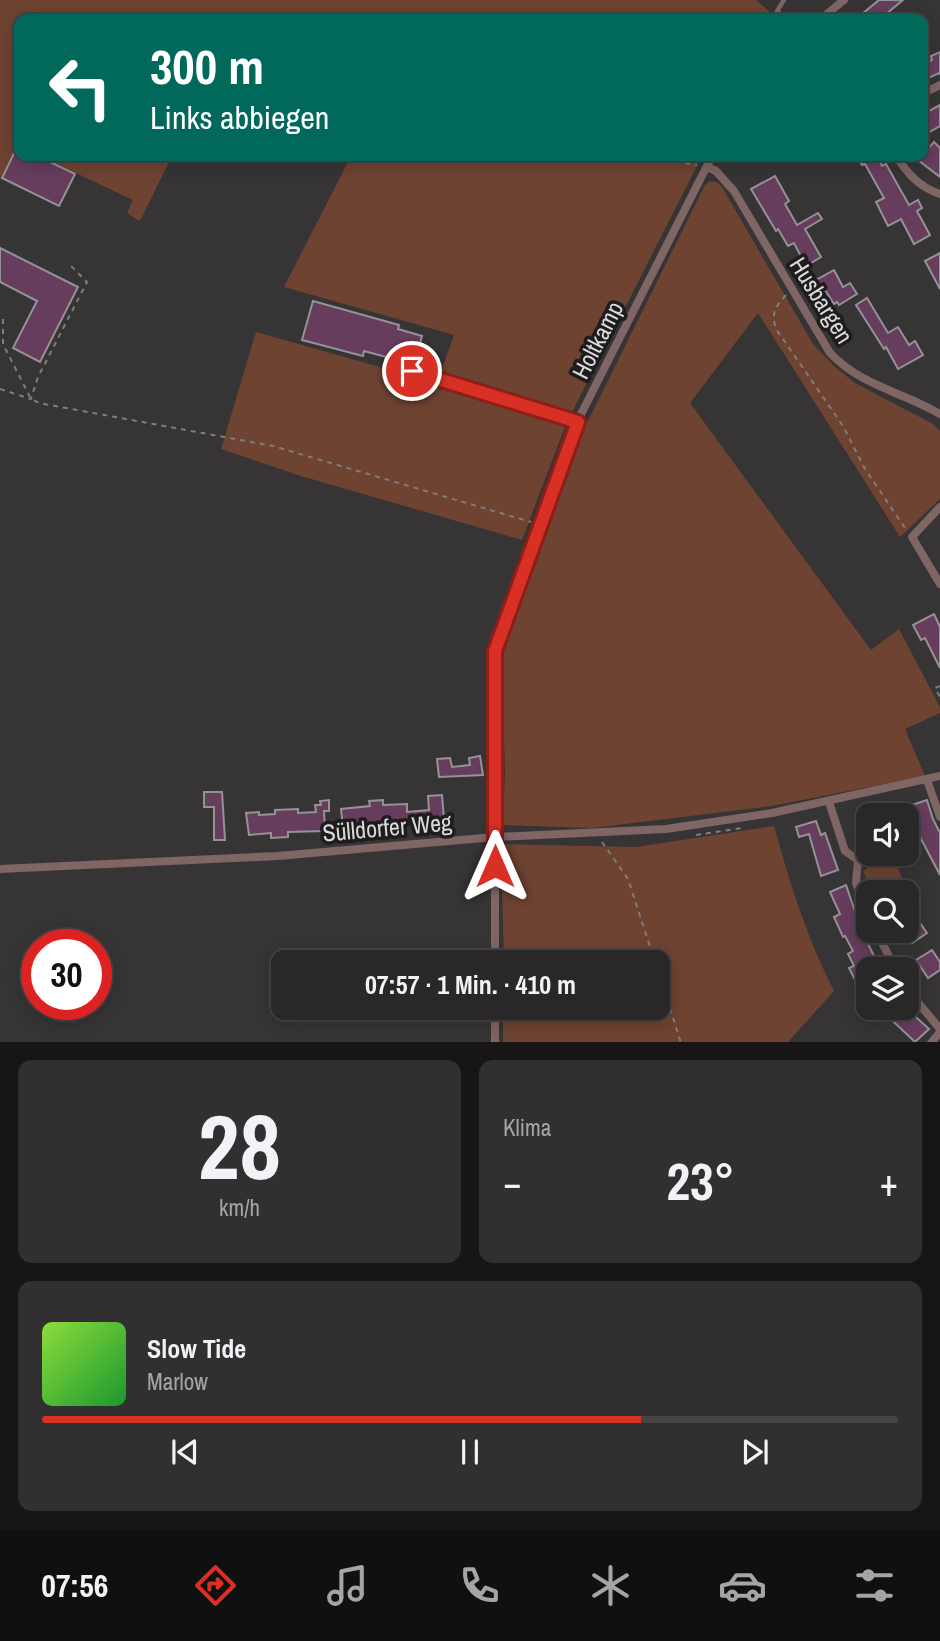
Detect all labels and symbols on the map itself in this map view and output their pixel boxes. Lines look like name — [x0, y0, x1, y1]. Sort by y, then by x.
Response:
street label: Husbargen — [783, 251, 861, 349]
street label: Holtkamp — [564, 296, 630, 384]
pin — [382, 341, 442, 401]
street label: Sülldorfer Weg — [321, 805, 453, 849]
position arrow — [458, 829, 532, 903]
speed limit sign: 30 — [21, 929, 112, 1020]

